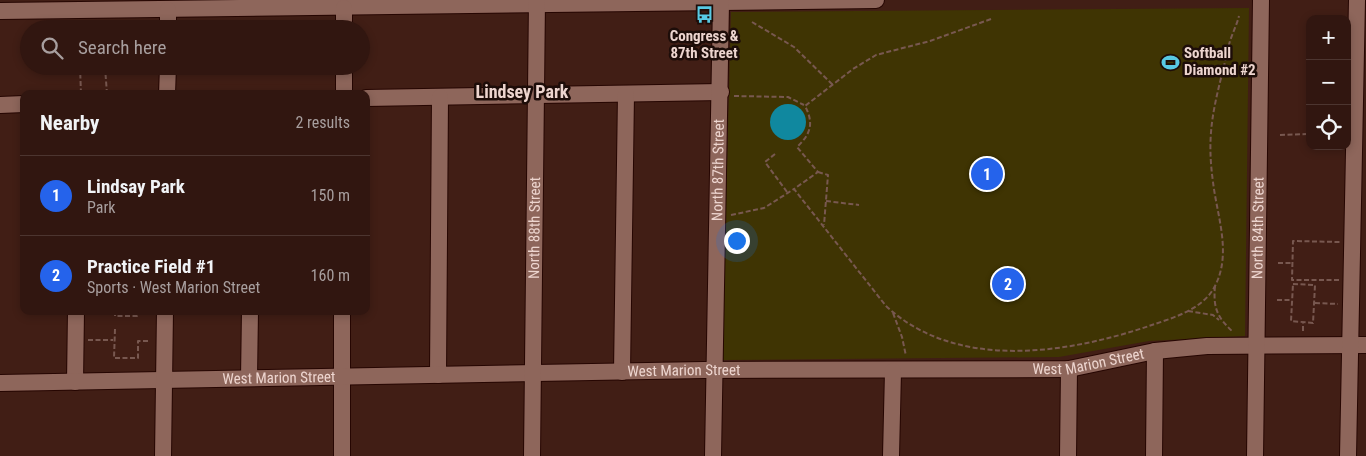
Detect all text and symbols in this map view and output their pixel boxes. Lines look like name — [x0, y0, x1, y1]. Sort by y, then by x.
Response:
bus stop icon: Congress & 87th Street — [694, 5, 714, 25]
map controls — [1306, 15, 1351, 150]
button: + — [1306, 15, 1351, 60]
search box — [20, 20, 370, 75]
place label: Congress & 87th Street — [670, 27, 739, 62]
icon: search — [38, 34, 66, 62]
text: Search here — [78, 36, 166, 59]
place label: Softball Diamond #2 — [1184, 44, 1256, 79]
sports icon: Softball Diamond #2 — [1160, 52, 1180, 72]
button: − — [1306, 60, 1351, 105]
district label: Lindsey Park — [476, 81, 569, 102]
button: locate — [1306, 105, 1351, 150]
text: Nearby — [40, 111, 99, 135]
text: 2 results — [295, 113, 350, 132]
street label: North 87th Street — [708, 119, 728, 221]
pin: 1 — [971, 155, 1003, 193]
text: Lindsay Park — [87, 175, 185, 198]
street label: North 88th Street — [525, 177, 544, 279]
street label: North 84th Street — [1248, 177, 1268, 279]
text: 1 — [52, 186, 60, 205]
text: 150 m — [311, 186, 350, 205]
text: Park — [87, 198, 116, 217]
your location — [724, 228, 750, 254]
text: Practice Field #1 — [87, 255, 215, 278]
pin: 2 — [992, 265, 1024, 303]
text: 2 — [52, 266, 60, 285]
text: 160 m — [311, 266, 350, 285]
text: Sports · West Marion Street — [87, 278, 260, 297]
street label: West Marion Street — [1032, 345, 1146, 379]
street label: West Marion Street — [627, 361, 740, 380]
street label: West Marion Street — [222, 368, 336, 388]

